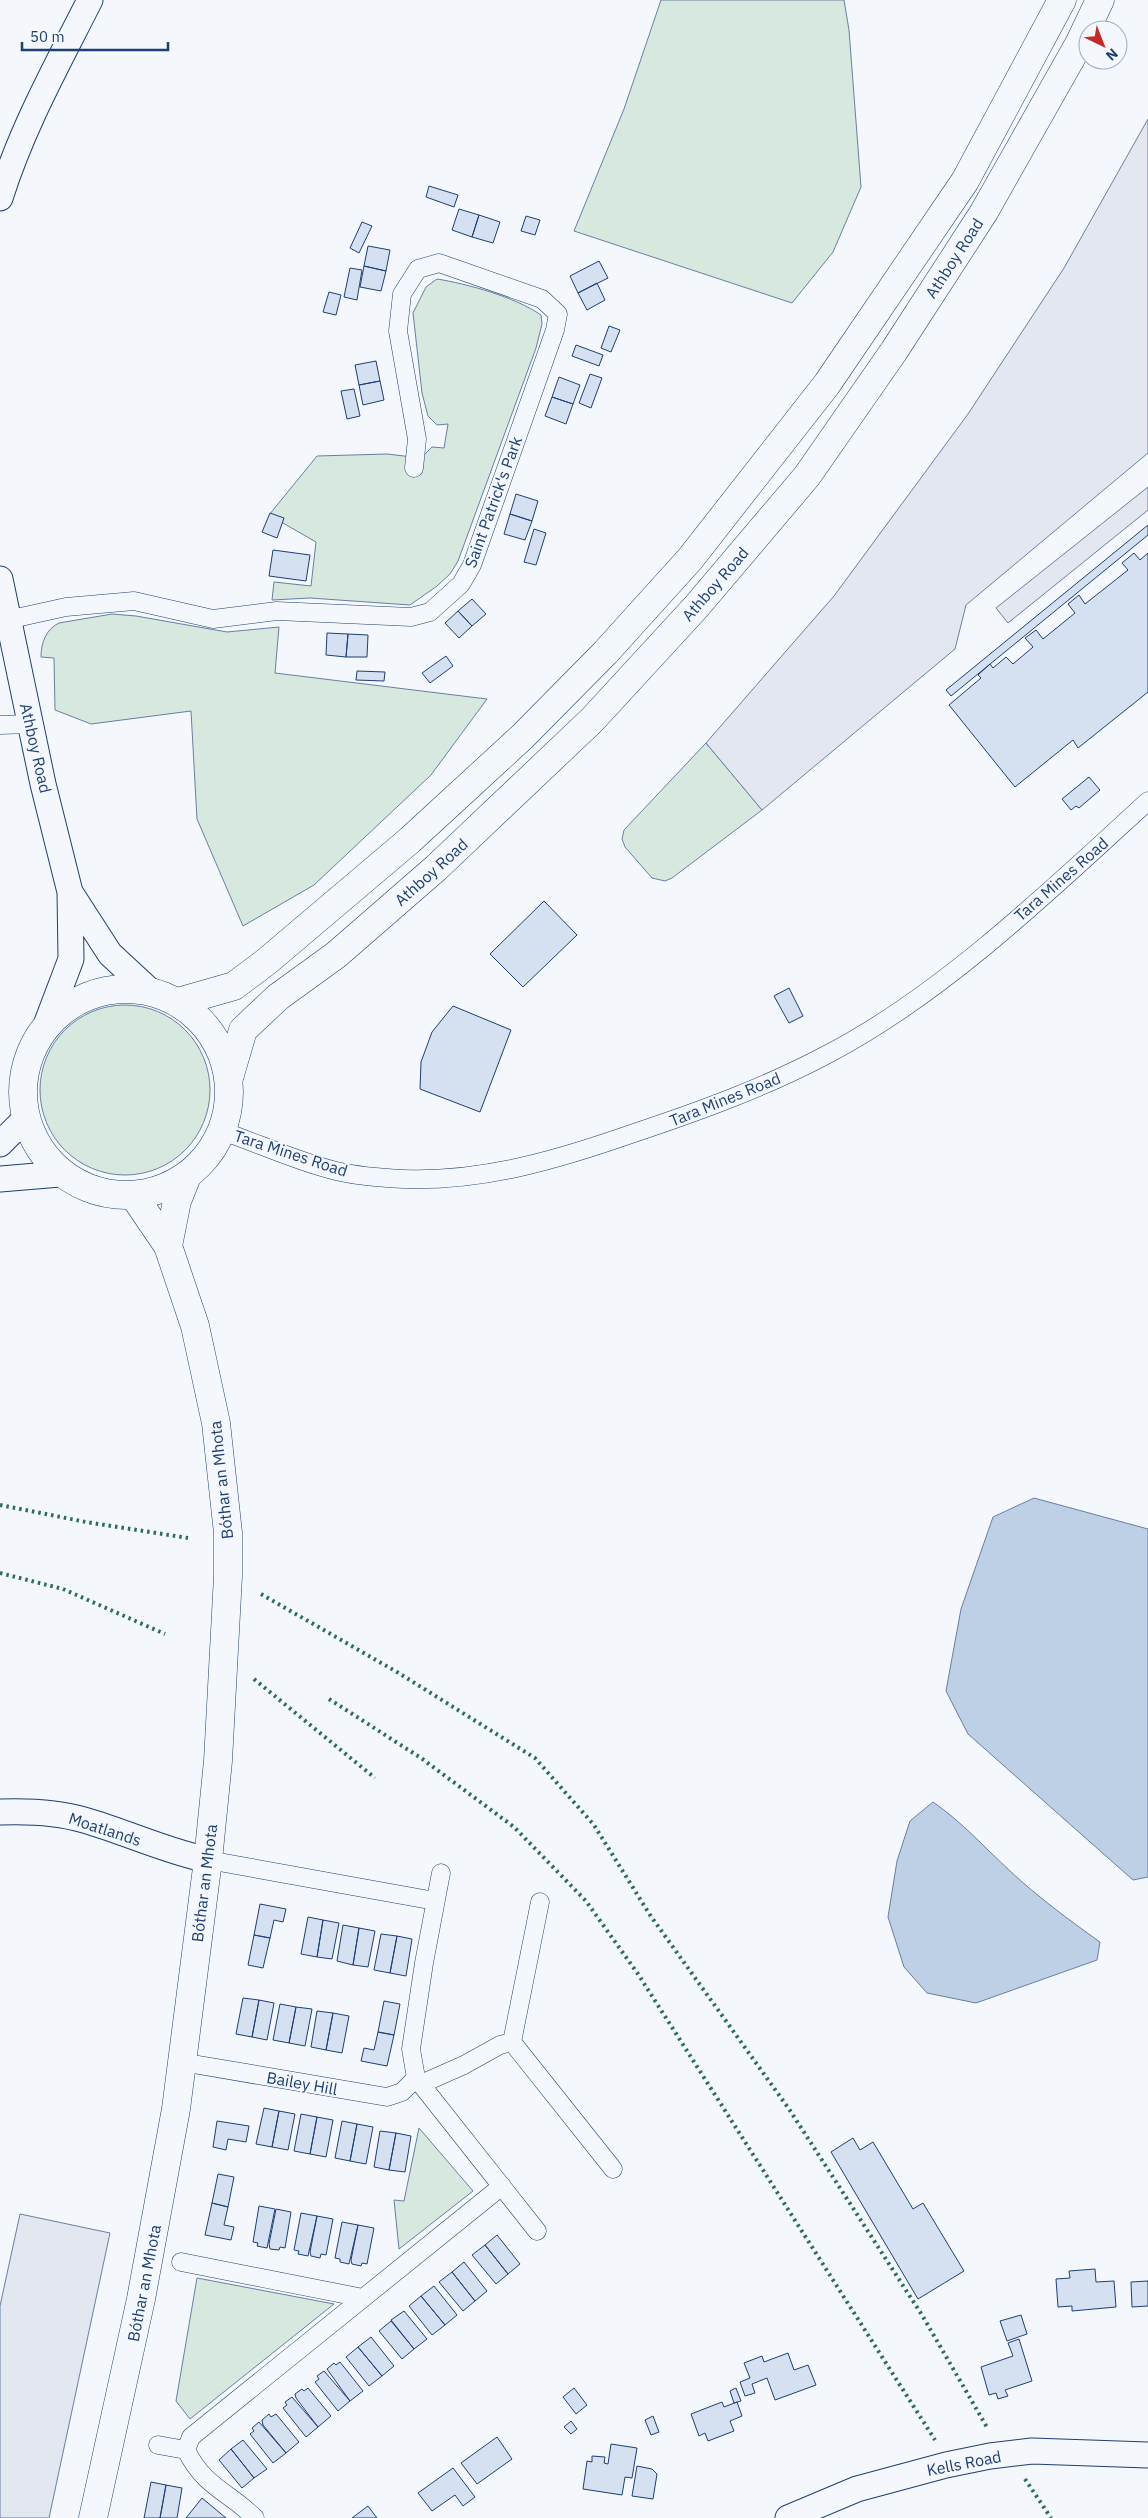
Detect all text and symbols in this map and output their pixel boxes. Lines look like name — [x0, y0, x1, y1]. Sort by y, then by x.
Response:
scale bar — [22, 20, 169, 52]
north arrow — [1078, 20, 1128, 70]
text: 50 m — [30, 27, 65, 46]
text: N — [1102, 44, 1122, 65]
street label: Athboy Road — [921, 214, 987, 302]
street label: Saint Patrick's Park — [460, 433, 526, 570]
street label: Athboy Road — [677, 543, 753, 625]
street label: Athboy Road — [16, 701, 56, 795]
street label: Tara Mines Road — [1010, 833, 1112, 925]
street label: Athboy Road — [390, 834, 472, 910]
street label: Tara Mines Road — [667, 1068, 783, 1130]
street label: Tara Mines Road — [232, 1125, 350, 1181]
street label: Bóthar an Mhota — [205, 1419, 237, 1540]
street label: Moatlands — [66, 1808, 144, 1850]
street label: Bóthar an Mhota — [187, 1822, 221, 1943]
street label: Bailey Hill — [265, 2067, 339, 2099]
street label: Bóthar an Mhota — [123, 2222, 165, 2343]
street label: Kells Road — [925, 2446, 1003, 2480]

